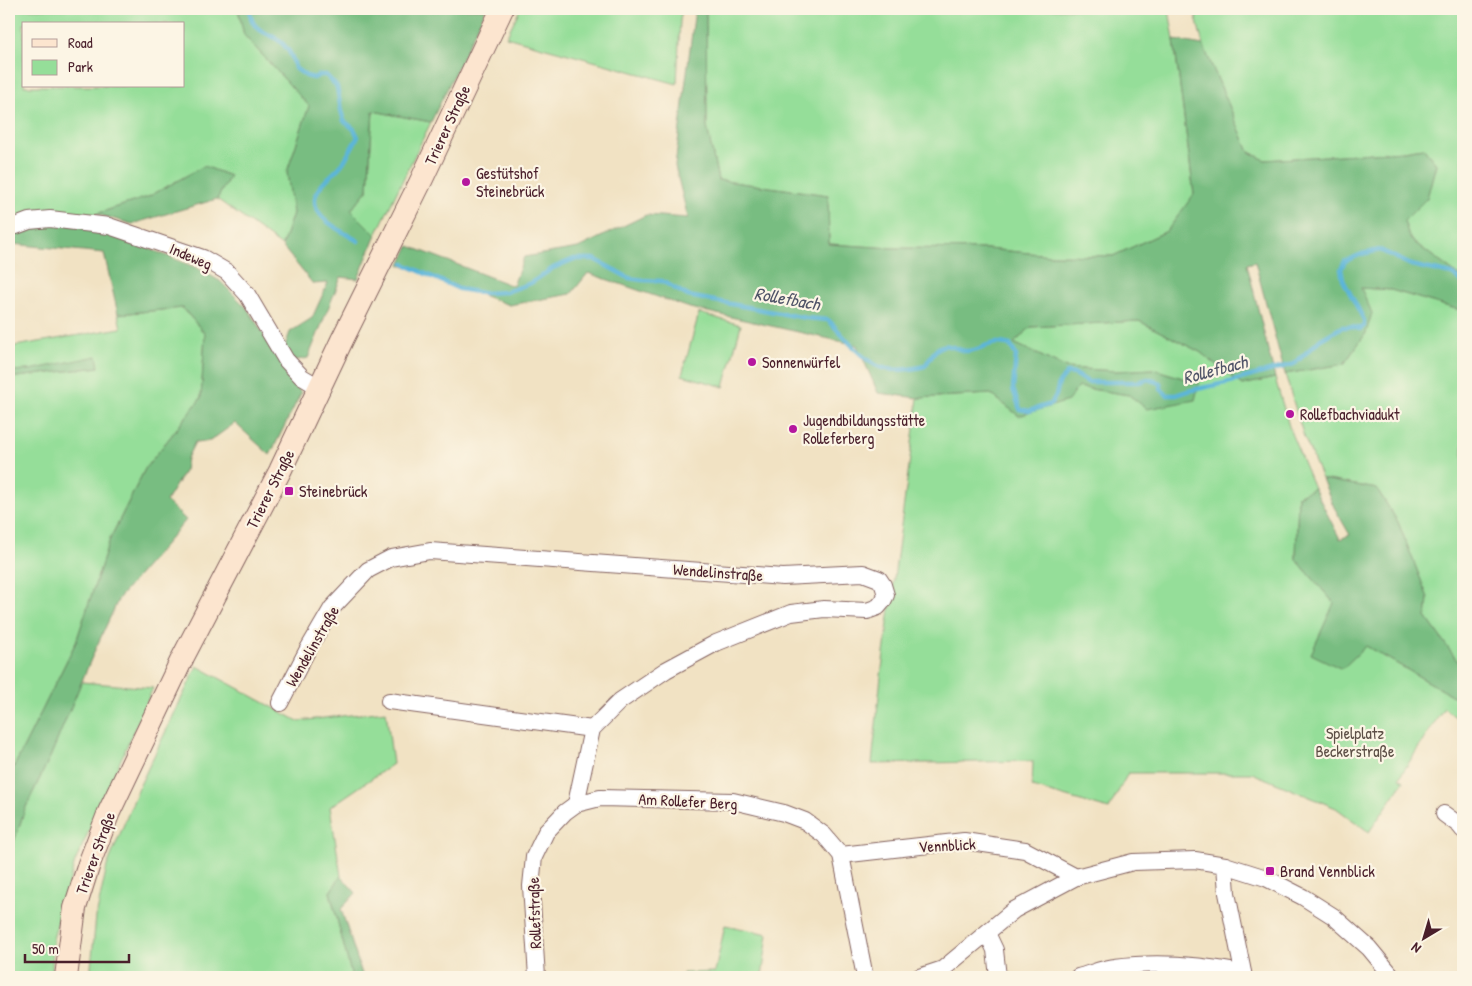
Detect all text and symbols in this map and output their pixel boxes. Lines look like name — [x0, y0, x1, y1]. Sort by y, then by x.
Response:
legend — [22, 22, 185, 88]
text: Road — [68, 32, 93, 53]
text: Park — [68, 56, 93, 77]
street label: Trierer Straße — [419, 81, 475, 169]
place label: Gestütshof Steinebrück — [476, 162, 545, 202]
marker: Gestütshof Steinebrück — [460, 176, 472, 188]
street label: Indeweg — [166, 237, 216, 275]
water label: Rollefbach — [753, 280, 823, 317]
water label: Rollefbach — [1180, 349, 1251, 390]
place label: Sonnenwürfel — [762, 351, 841, 373]
marker: Sonnenwürfel — [746, 356, 758, 368]
place label: Rollefbachviadukt — [1300, 403, 1400, 425]
marker: Rollefbachviadukt — [1284, 408, 1296, 420]
place label: Jugendbildungsstätte Rolleferberg — [803, 409, 926, 449]
marker: Jugendbildungsstätte Rolleferberg — [787, 423, 799, 435]
street label: Trierer Straße — [241, 445, 300, 532]
place label: Steinebrück — [299, 480, 368, 502]
marker: Steinebrück — [283, 485, 295, 497]
street label: Wendelinstraße — [672, 558, 764, 586]
street label: Wendelinstraße — [280, 601, 344, 691]
park label: Spielplatz Beckerstraße — [1316, 722, 1395, 762]
street label: Am Rollefer Berg — [638, 787, 738, 815]
street label: Trierer Straße — [70, 808, 120, 897]
street label: Vennblick — [918, 833, 976, 857]
place label: Brand Vennblick — [1280, 860, 1375, 882]
marker: Brand Vennblick — [1264, 865, 1276, 877]
street label: Rollefstraße — [522, 876, 546, 949]
north arrow — [1400, 914, 1450, 964]
scale bar — [25, 931, 129, 963]
text: 50 m — [32, 938, 59, 959]
text: N — [1406, 939, 1424, 958]

